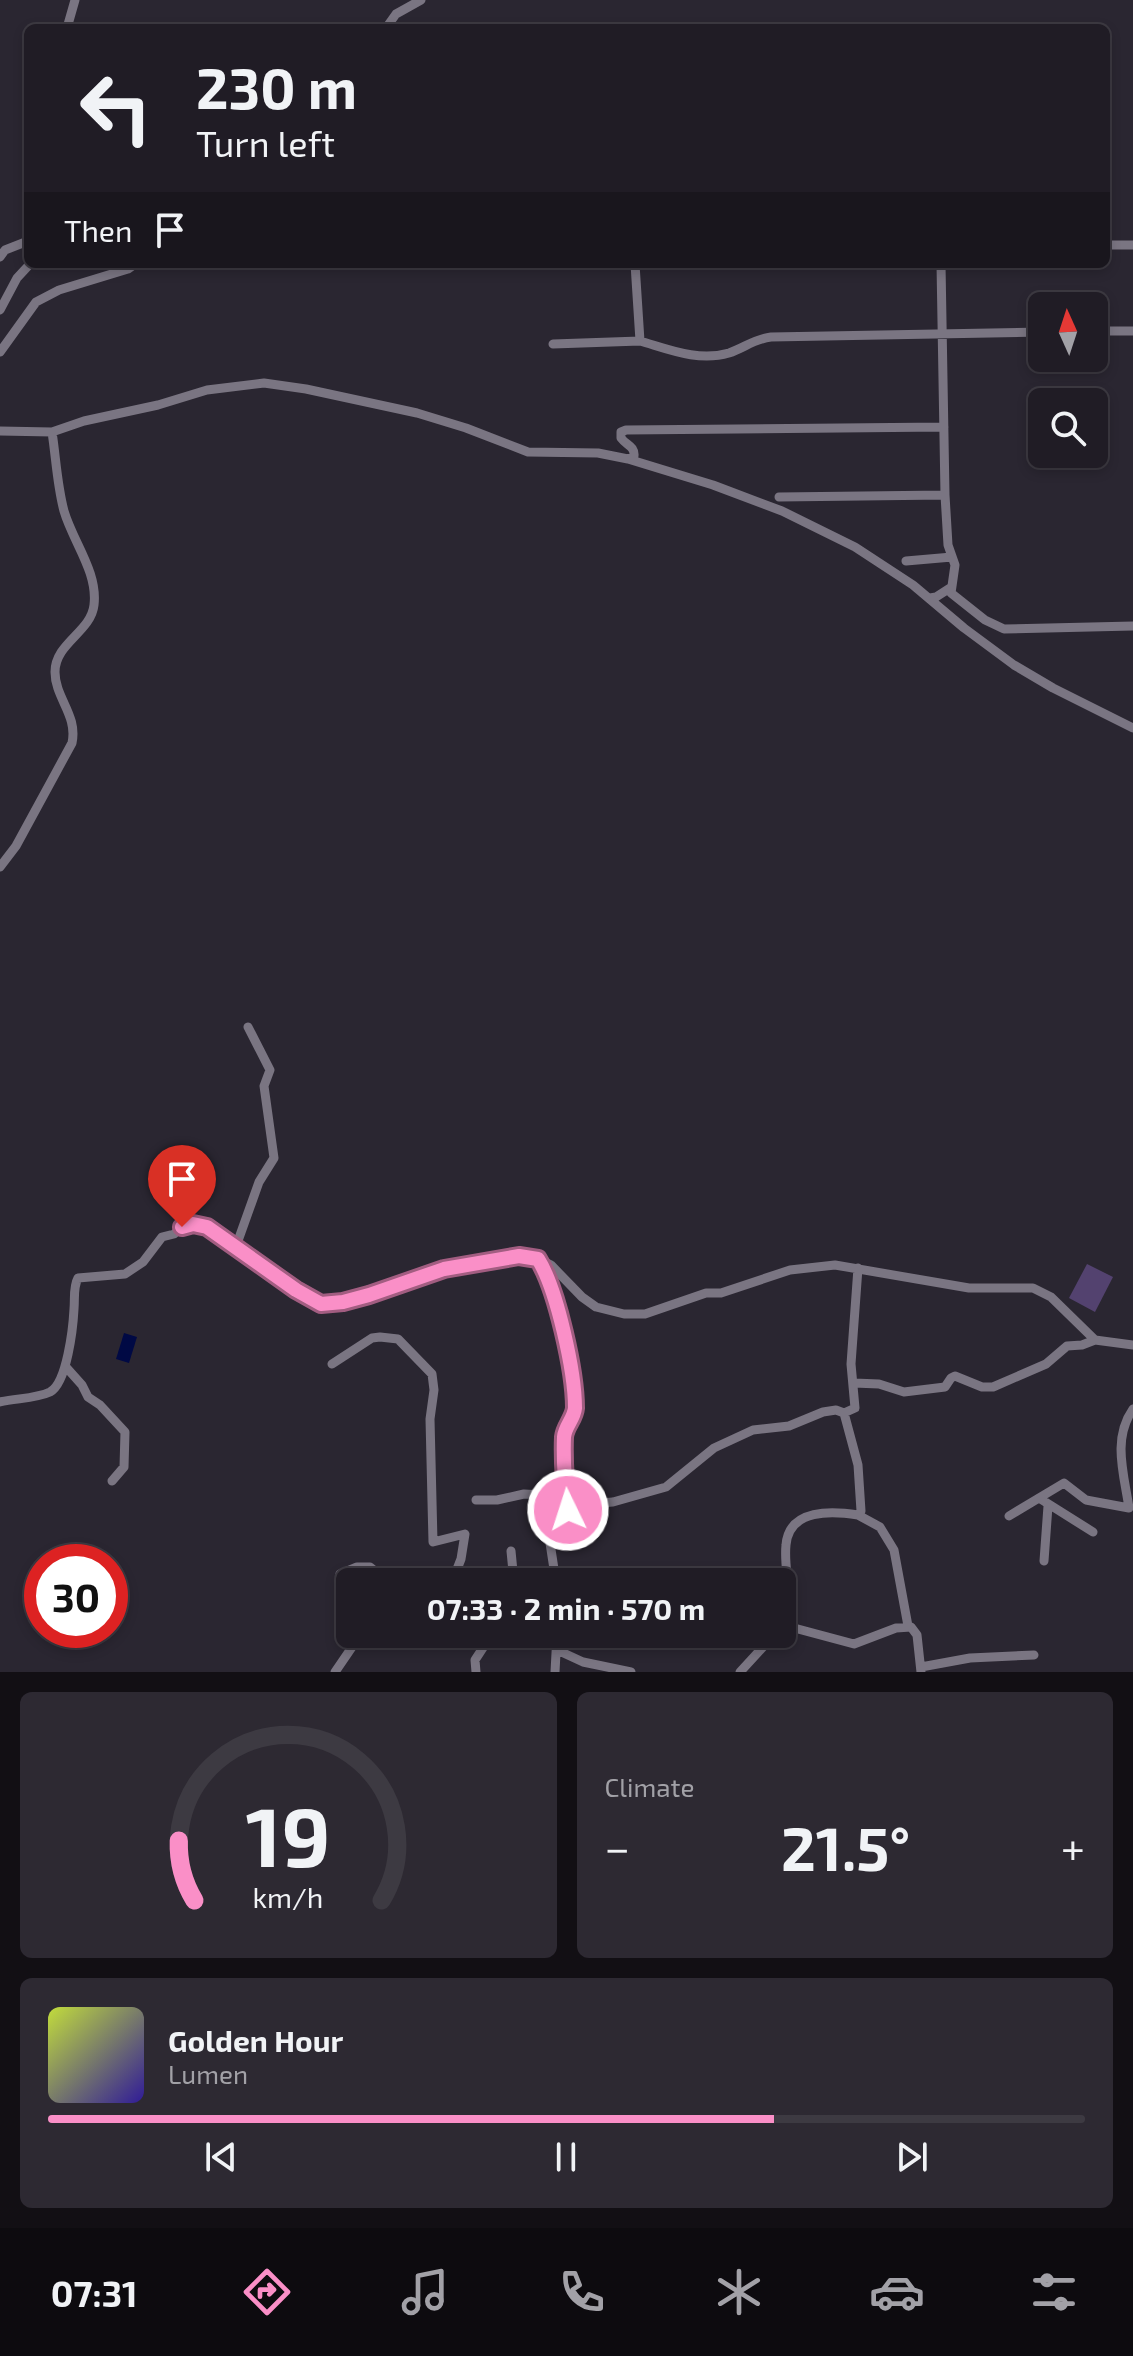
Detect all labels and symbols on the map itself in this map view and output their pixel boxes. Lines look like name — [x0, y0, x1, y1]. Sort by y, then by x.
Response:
north arrow — [1028, 292, 1108, 372]
pin — [148, 1145, 216, 1227]
position arrow — [526, 1468, 610, 1552]
speed limit sign: 30 — [24, 1544, 128, 1648]

